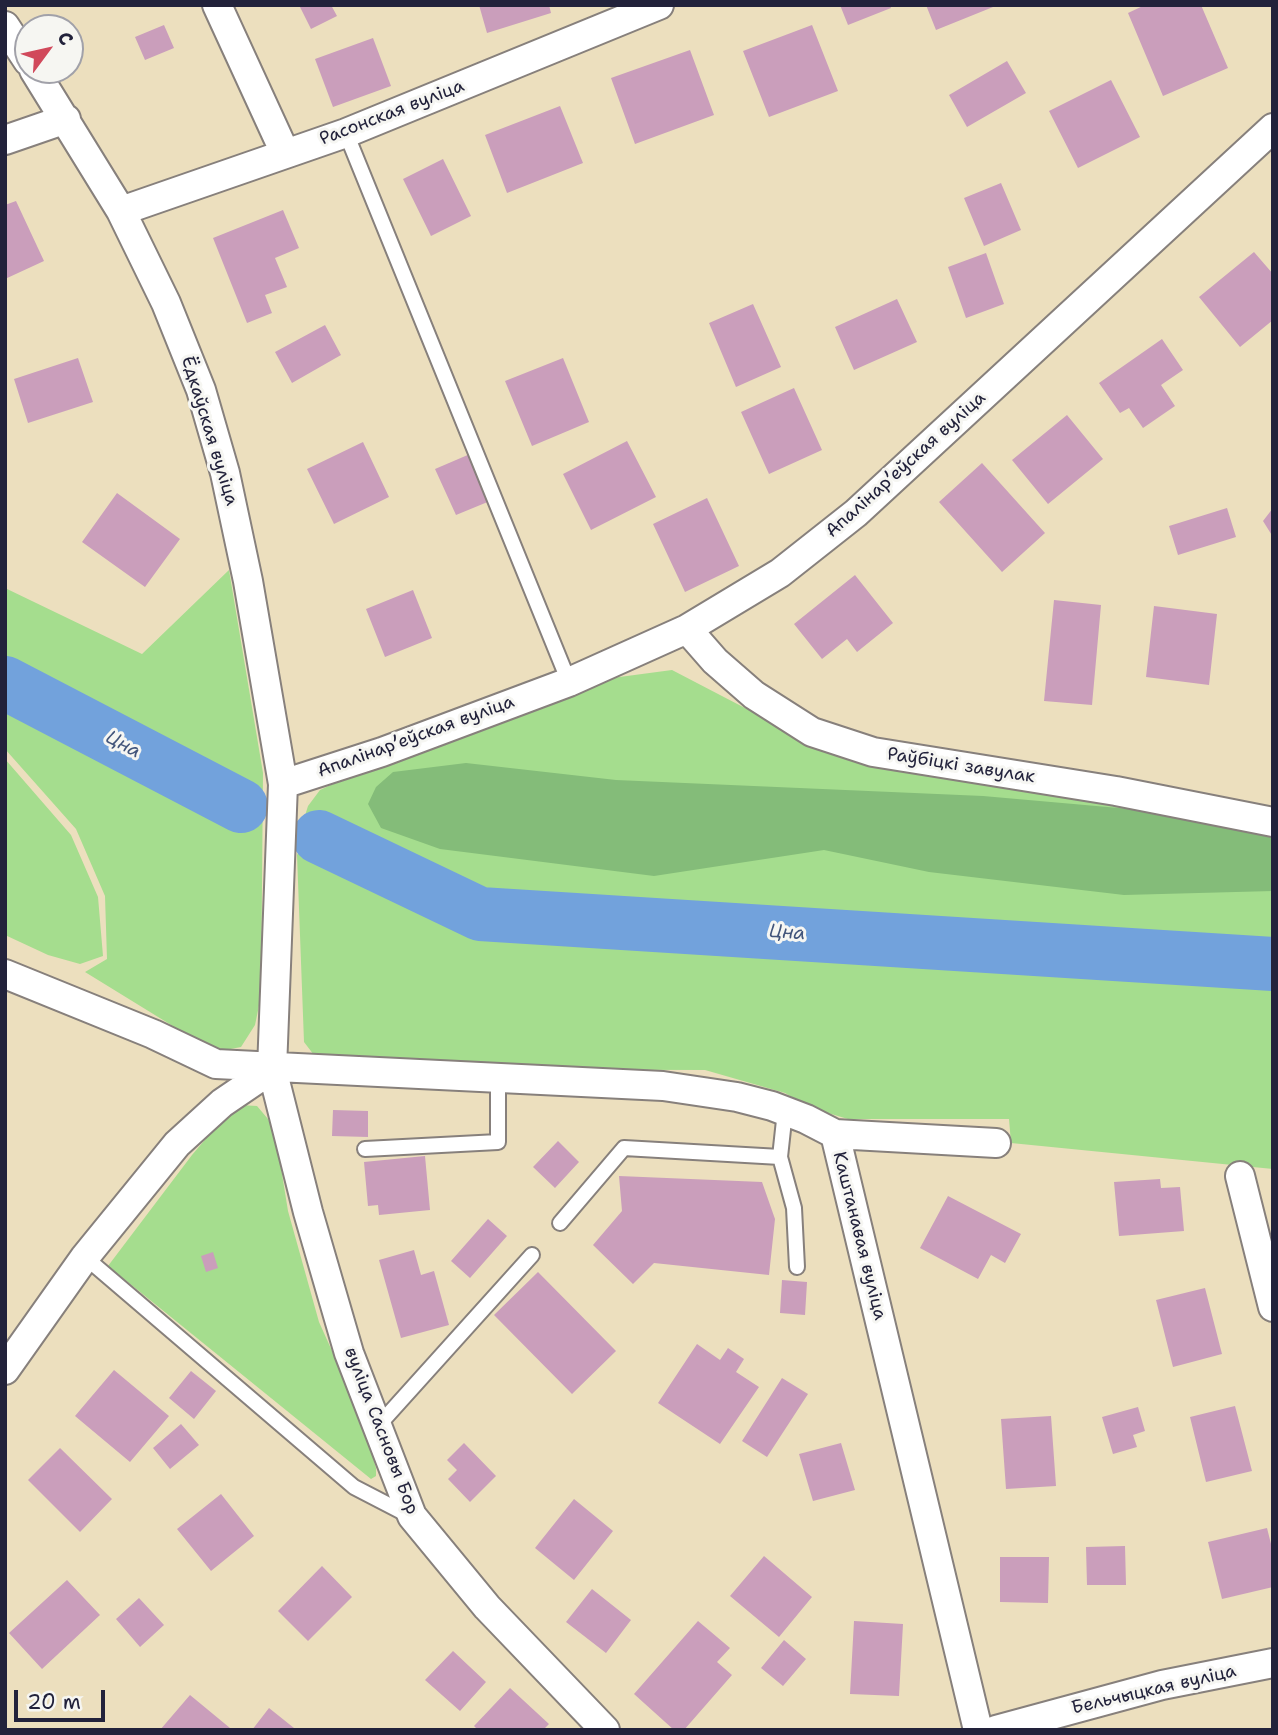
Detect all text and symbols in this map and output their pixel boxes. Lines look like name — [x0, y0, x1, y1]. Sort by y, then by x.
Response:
north arrow — [14, 14, 84, 84]
text: С — [52, 27, 79, 50]
street label: Расонская вуліца — [317, 75, 467, 151]
street label: Ёдкаўская вуліца — [176, 354, 242, 508]
street label: Апалінарʼеўская вуліца — [822, 387, 990, 543]
street label: Апалінарʼеўская вуліца — [315, 691, 517, 783]
water label: Цна — [102, 726, 144, 764]
street label: Раўбіцкі завулак — [886, 744, 1036, 788]
water label: Цна — [768, 920, 806, 946]
street label: Каштанавая вуліца — [828, 1150, 890, 1322]
street label: вуліца Сасновы Бор — [339, 1344, 423, 1518]
street label: Бельчыцкая вуліца — [1070, 1661, 1238, 1719]
scale bar — [18, 1676, 108, 1720]
text: 20 m — [27, 1688, 81, 1716]

